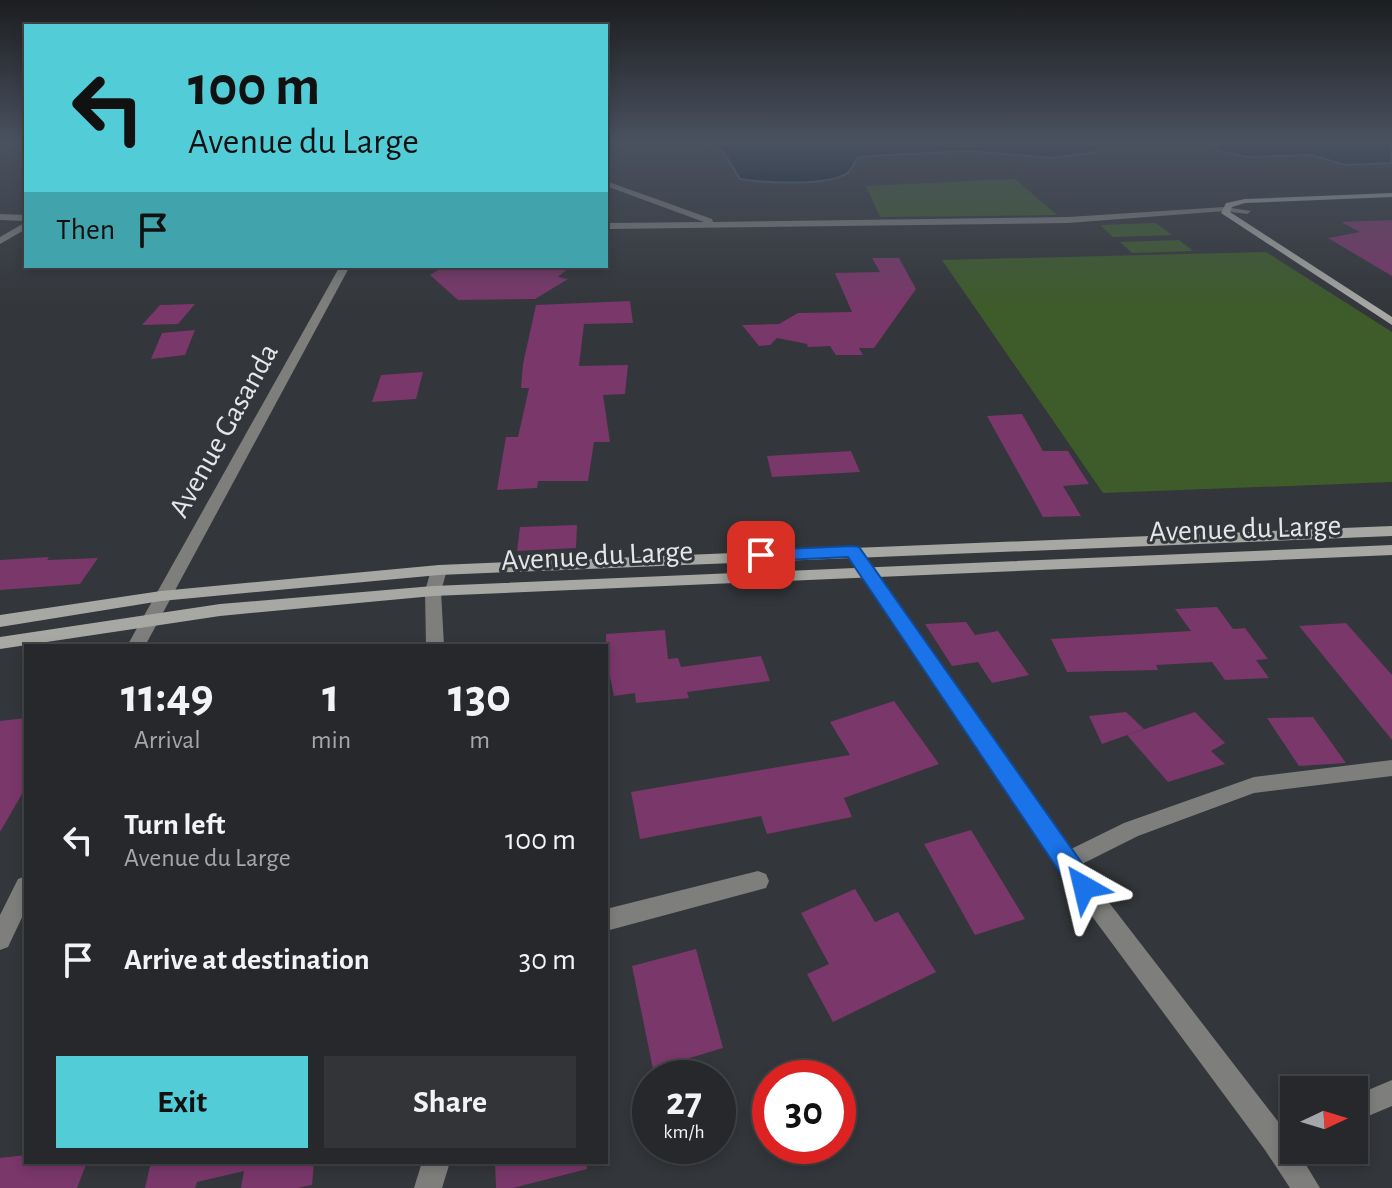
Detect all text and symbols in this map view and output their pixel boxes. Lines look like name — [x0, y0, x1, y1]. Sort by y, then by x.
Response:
icon: left — [56, 56, 160, 160]
text: 100 m — [188, 59, 320, 115]
text: Avenue du Large — [188, 124, 419, 160]
icon: arrive — [131, 208, 175, 252]
text: Then — [56, 215, 115, 245]
street label: Avenue Gasanda — [164, 339, 284, 522]
street label: Avenue du Large — [1148, 511, 1342, 547]
pin — [727, 521, 795, 589]
icon: arrive — [739, 533, 783, 577]
street label: Avenue du Large — [500, 536, 694, 576]
text: 11:49 — [121, 673, 214, 721]
text: 1 — [322, 673, 340, 721]
text: 130 — [448, 673, 511, 721]
text: Arrival — [134, 727, 201, 753]
text: min — [311, 727, 351, 753]
text: m — [469, 727, 490, 753]
text: Turn left — [124, 810, 225, 840]
icon: left — [56, 818, 100, 862]
text: 100 m — [505, 825, 576, 855]
text: Avenue du Large — [124, 845, 291, 871]
position arrow — [1042, 845, 1126, 929]
icon: arrive — [56, 938, 100, 982]
text: Arrive at destination — [124, 945, 370, 975]
text: 30 m — [519, 945, 576, 975]
button: Exit — [56, 1056, 308, 1148]
button: Share — [324, 1056, 576, 1148]
speed limit sign: 30 — [752, 1060, 856, 1164]
north arrow — [1280, 1076, 1368, 1164]
map controls — [1280, 1076, 1368, 1164]
text: 27 — [666, 1082, 702, 1122]
text: km/h — [663, 1122, 705, 1142]

